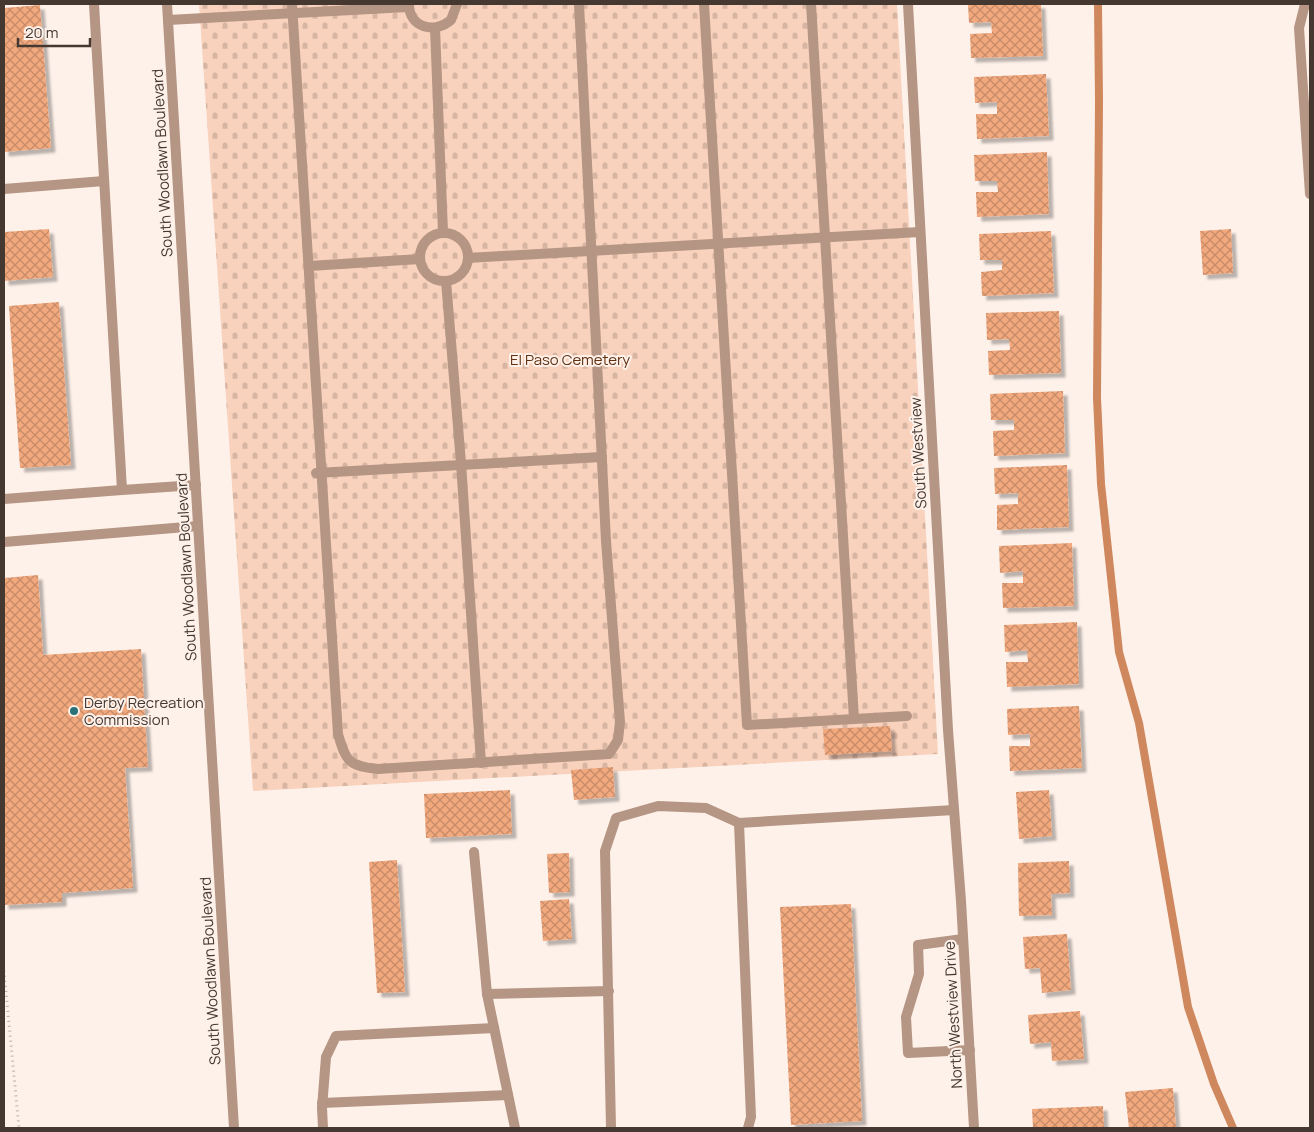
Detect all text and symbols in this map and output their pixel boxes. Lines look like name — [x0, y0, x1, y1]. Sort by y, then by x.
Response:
scale bar — [18, 15, 90, 47]
text: 20 m — [25, 22, 58, 43]
street label: South Woodlawn Boulevard — [147, 68, 177, 258]
park label: El Paso Cemetery — [510, 349, 630, 370]
street label: South Westview — [905, 396, 931, 509]
street label: South Woodlawn Boulevard — [171, 472, 201, 662]
place label: Derby Recreation Commission — [84, 692, 204, 730]
marker: Derby Recreation Commission — [68, 705, 80, 717]
street label: South Woodlawn Boulevard — [195, 876, 225, 1066]
street label: North Westview Drive — [939, 941, 967, 1089]

